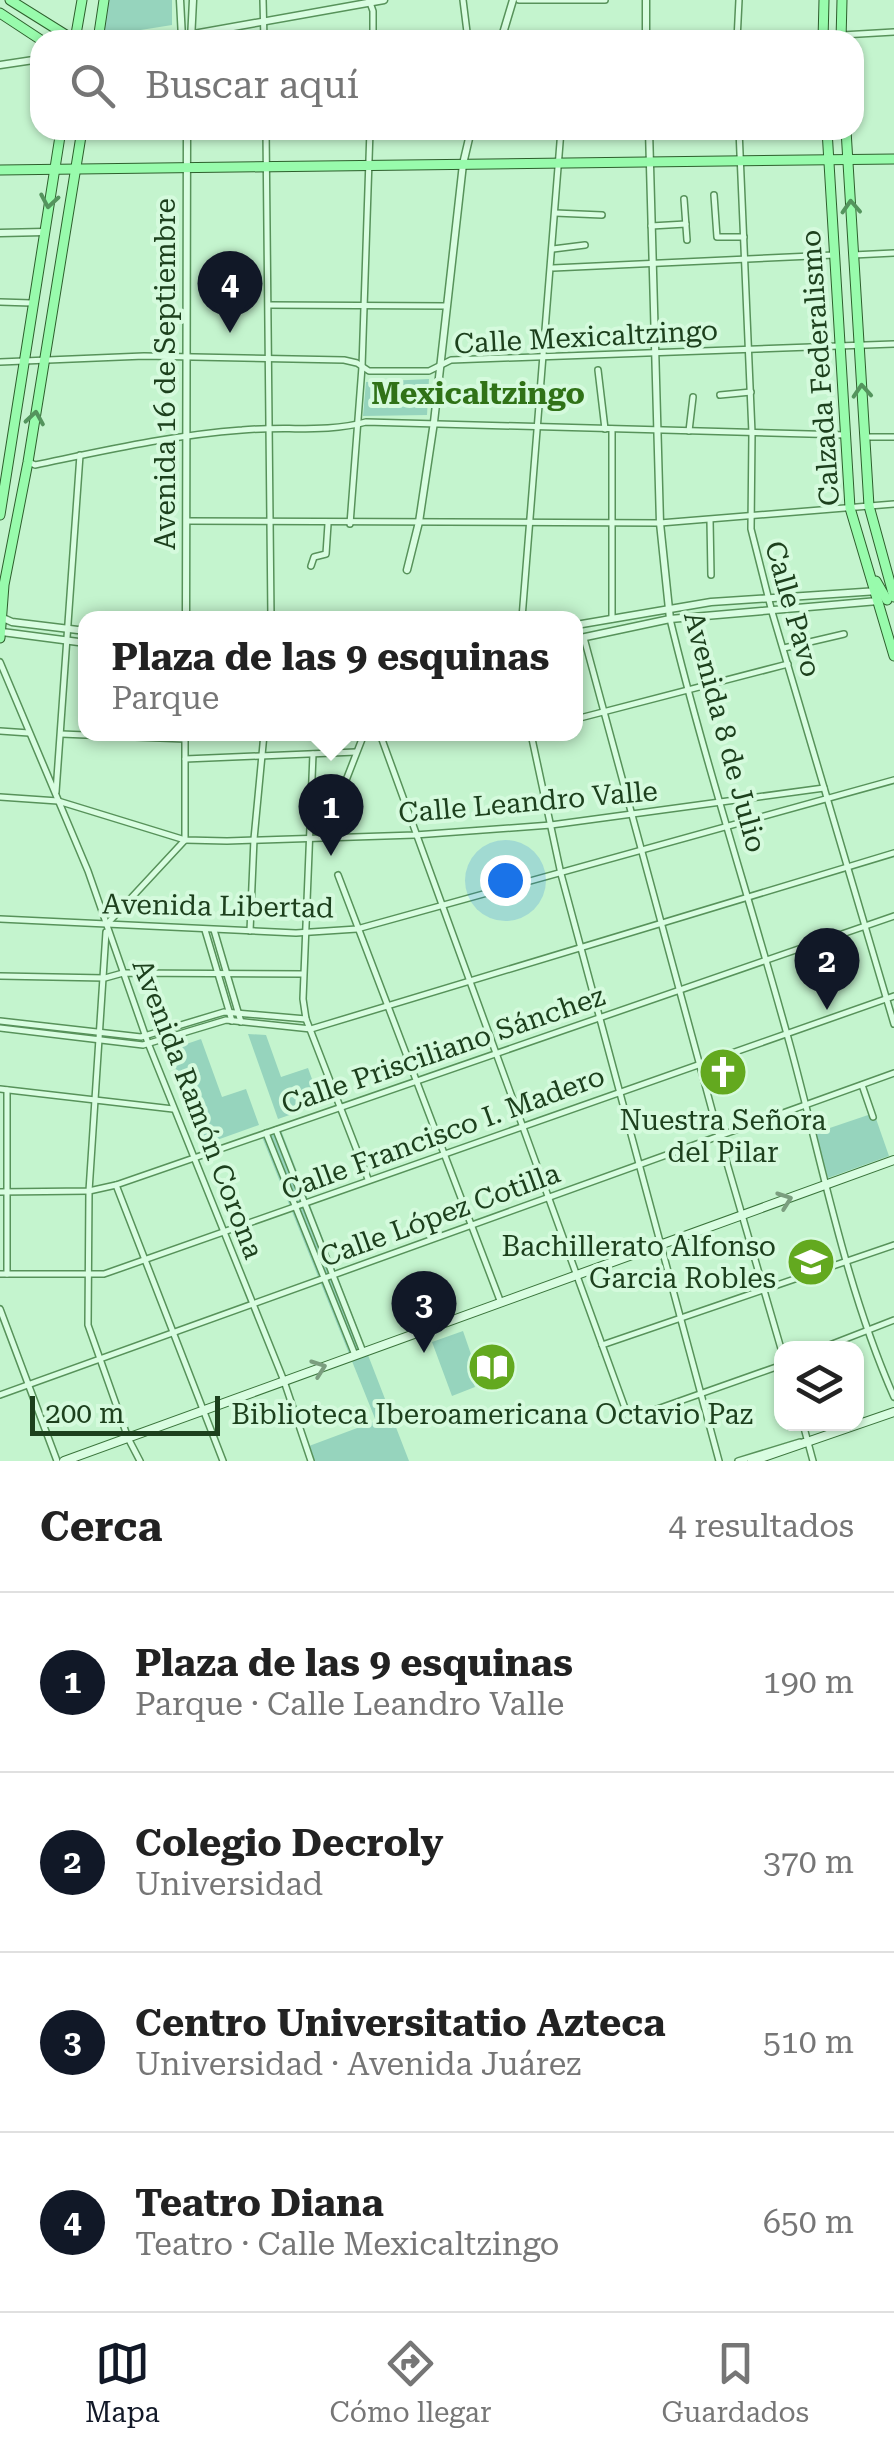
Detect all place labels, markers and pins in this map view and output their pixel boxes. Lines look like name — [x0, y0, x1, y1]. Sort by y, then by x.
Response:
pin: 4 — [198, 250, 262, 333]
pin: 1 — [298, 774, 364, 856]
pin: 2 — [794, 928, 860, 1010]
church icon: Nuestra Señora del Pilar — [697, 1046, 749, 1098]
place label: Nuestra Señora del Pilar — [619, 1104, 827, 1169]
place label: Bachillerato Alfonso Garcia Robles — [502, 1230, 776, 1295]
school or university icon: Bachillerato Alfonso Garcia Robles — [785, 1236, 837, 1288]
pin: 3 — [392, 1270, 456, 1353]
library icon: Biblioteca Iberoamericana Octavio Paz — [466, 1341, 518, 1393]
place label: Biblioteca Iberoamericana Octavio Paz — [231, 1398, 753, 1431]

